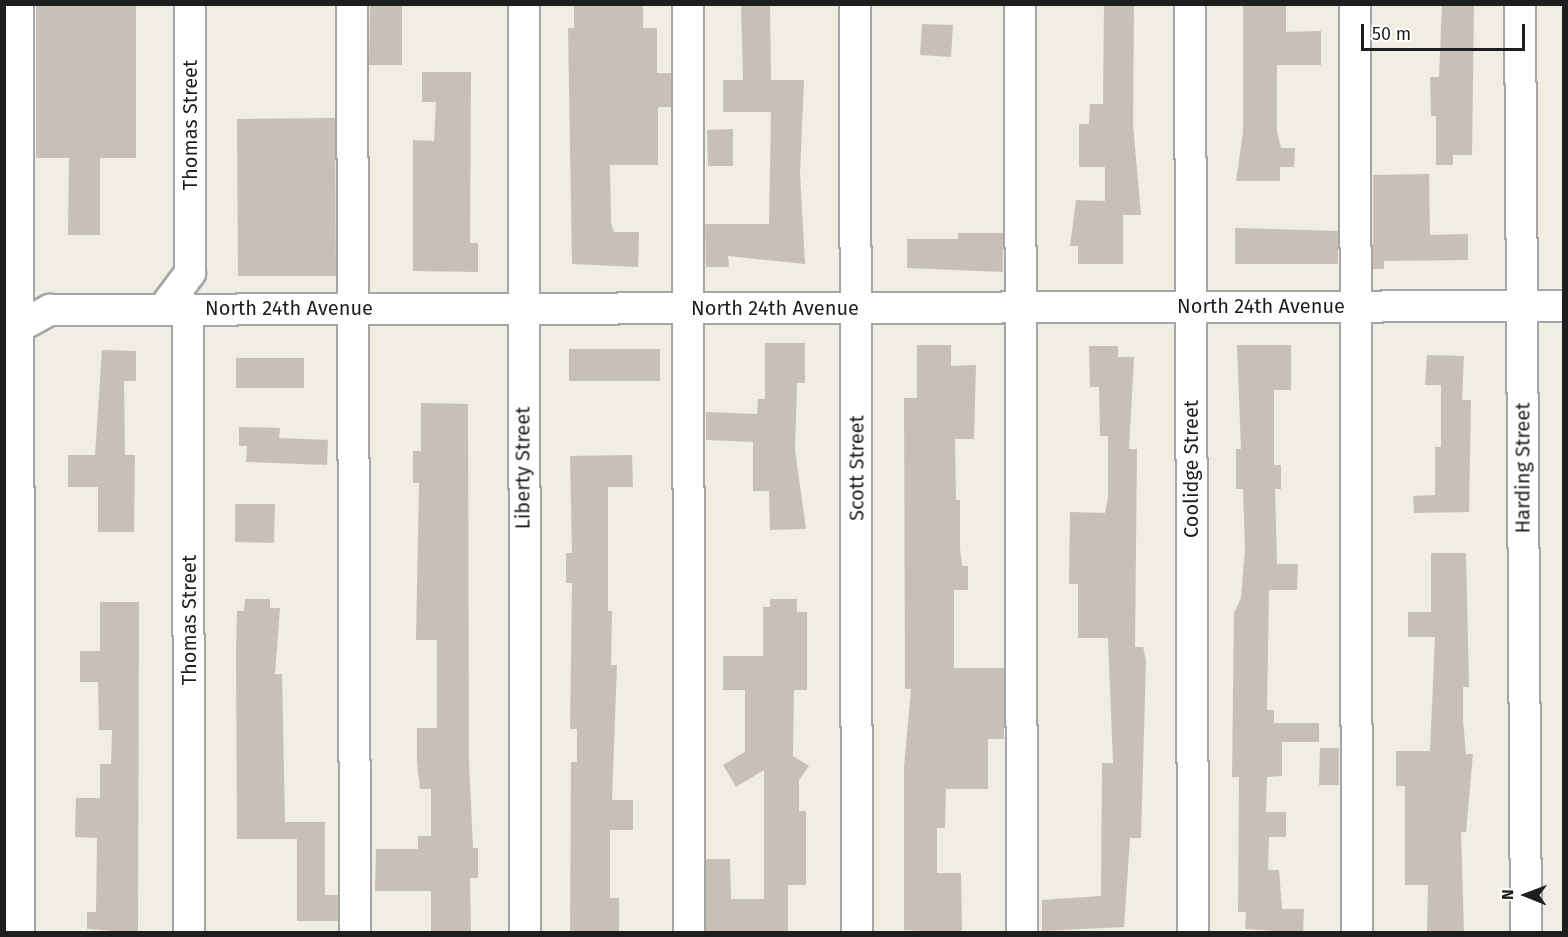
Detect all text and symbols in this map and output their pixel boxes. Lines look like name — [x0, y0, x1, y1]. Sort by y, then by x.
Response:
scale bar — [1364, 12, 1528, 50]
text: 50 m — [1372, 23, 1411, 45]
street label: Thomas Street — [178, 60, 202, 190]
street label: North 24th Avenue — [1177, 294, 1345, 318]
street label: North 24th Avenue — [205, 296, 373, 320]
street label: North 24th Avenue — [691, 296, 859, 320]
street label: Coolidge Street — [1179, 400, 1203, 538]
street label: Harding Street — [1511, 403, 1535, 533]
street label: Liberty Street — [511, 407, 535, 529]
street label: Scott Street — [845, 415, 869, 521]
street label: Thomas Street — [177, 555, 201, 685]
north arrow — [1496, 865, 1556, 925]
text: N — [1498, 889, 1517, 900]

